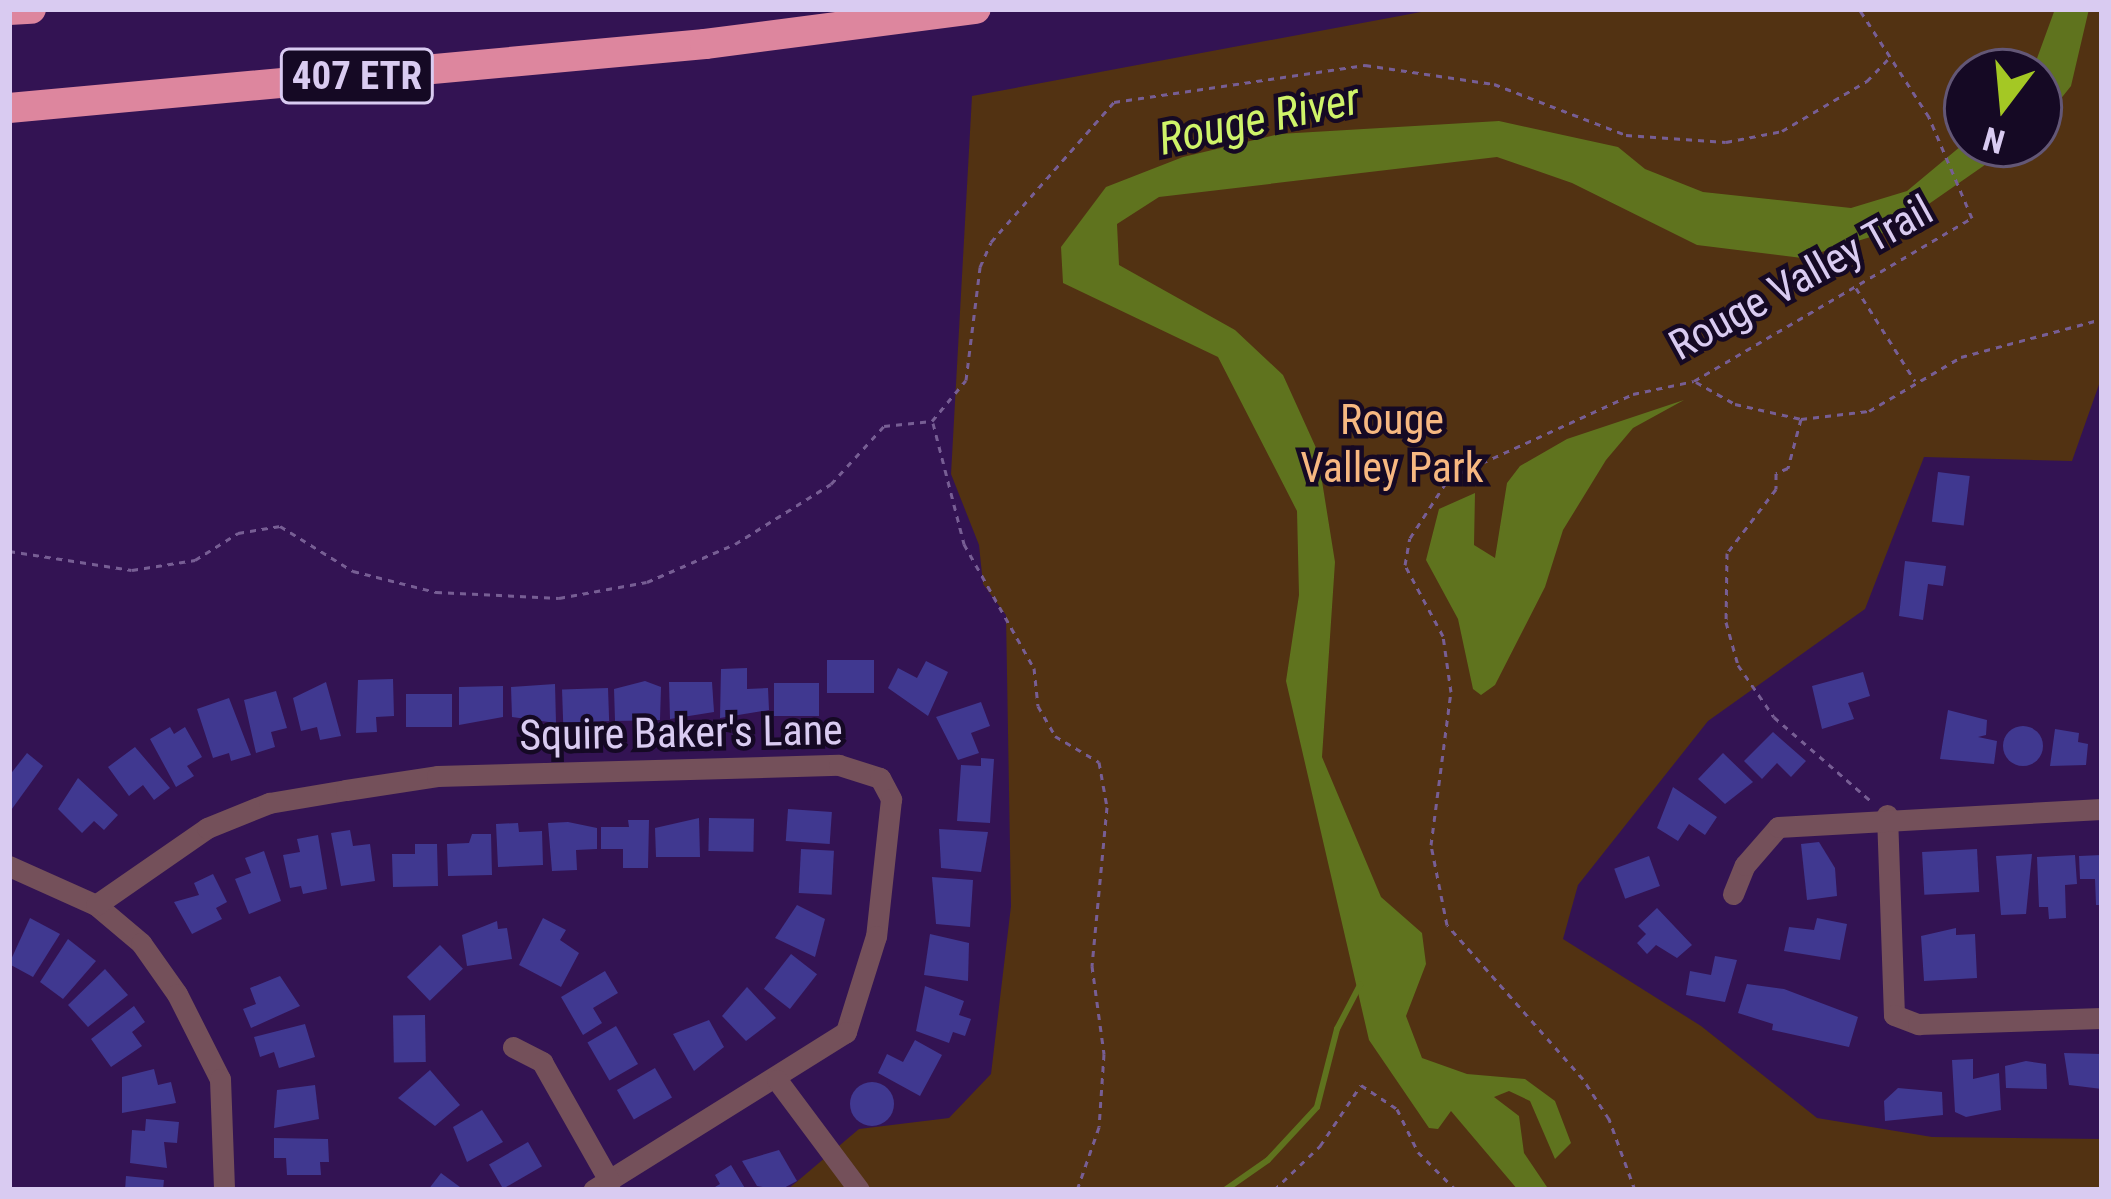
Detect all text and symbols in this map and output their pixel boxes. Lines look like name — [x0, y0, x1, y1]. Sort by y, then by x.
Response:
road number: 407 ETR — [279, 43, 435, 109]
north arrow — [1943, 48, 2063, 168]
water label: Rouge River — [1154, 71, 1364, 167]
text: N — [1979, 119, 2009, 162]
street label: Rouge Valley Trail — [1660, 185, 1942, 371]
park label: Rouge Valley Park — [1300, 395, 1484, 494]
street label: Squire Baker's Lane — [519, 705, 843, 761]

